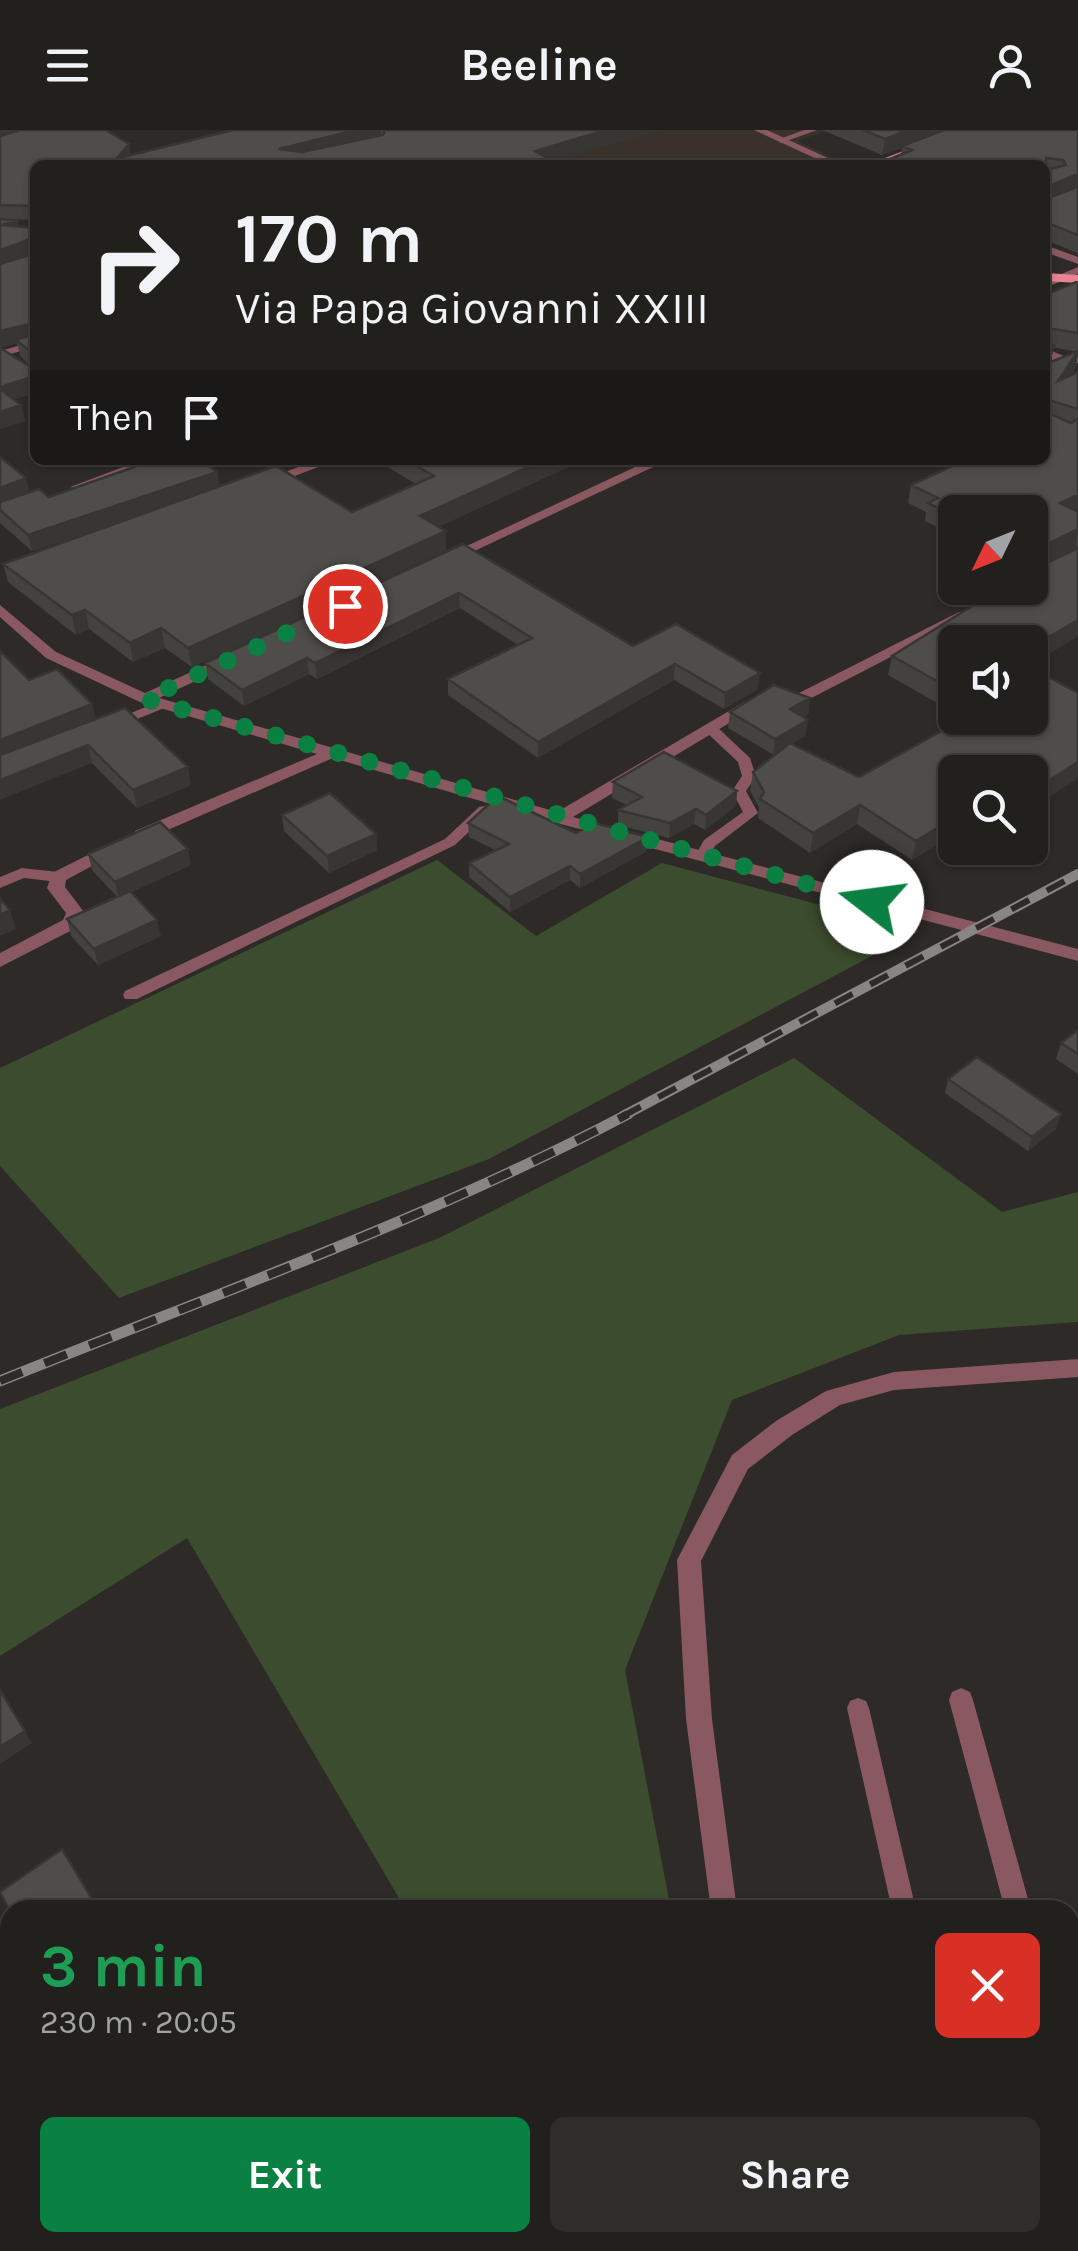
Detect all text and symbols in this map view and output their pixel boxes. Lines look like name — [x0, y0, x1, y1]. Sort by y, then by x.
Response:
icon: menu — [40, 38, 95, 93]
icon: person — [983, 38, 1038, 93]
text: Beeline — [460, 39, 618, 91]
text: 170 m — [235, 198, 423, 280]
icon: right — [70, 200, 200, 330]
text: Via Papa Giovanni XXIII — [235, 282, 709, 334]
icon: arrive — [174, 390, 229, 445]
text: Then — [70, 395, 154, 440]
north arrow — [938, 495, 1048, 605]
map controls — [938, 495, 1048, 865]
pin — [303, 564, 388, 649]
icon: arrive — [318, 579, 373, 634]
button: sound — [938, 625, 1048, 735]
button: search — [938, 755, 1048, 865]
position arrow — [820, 850, 924, 954]
text: 3 min — [40, 1931, 207, 2001]
button: close — [935, 1933, 1040, 2038]
text: 230 m · 20:05 — [40, 2004, 237, 2041]
button: Exit — [40, 2117, 530, 2232]
button: Share — [550, 2117, 1040, 2232]

